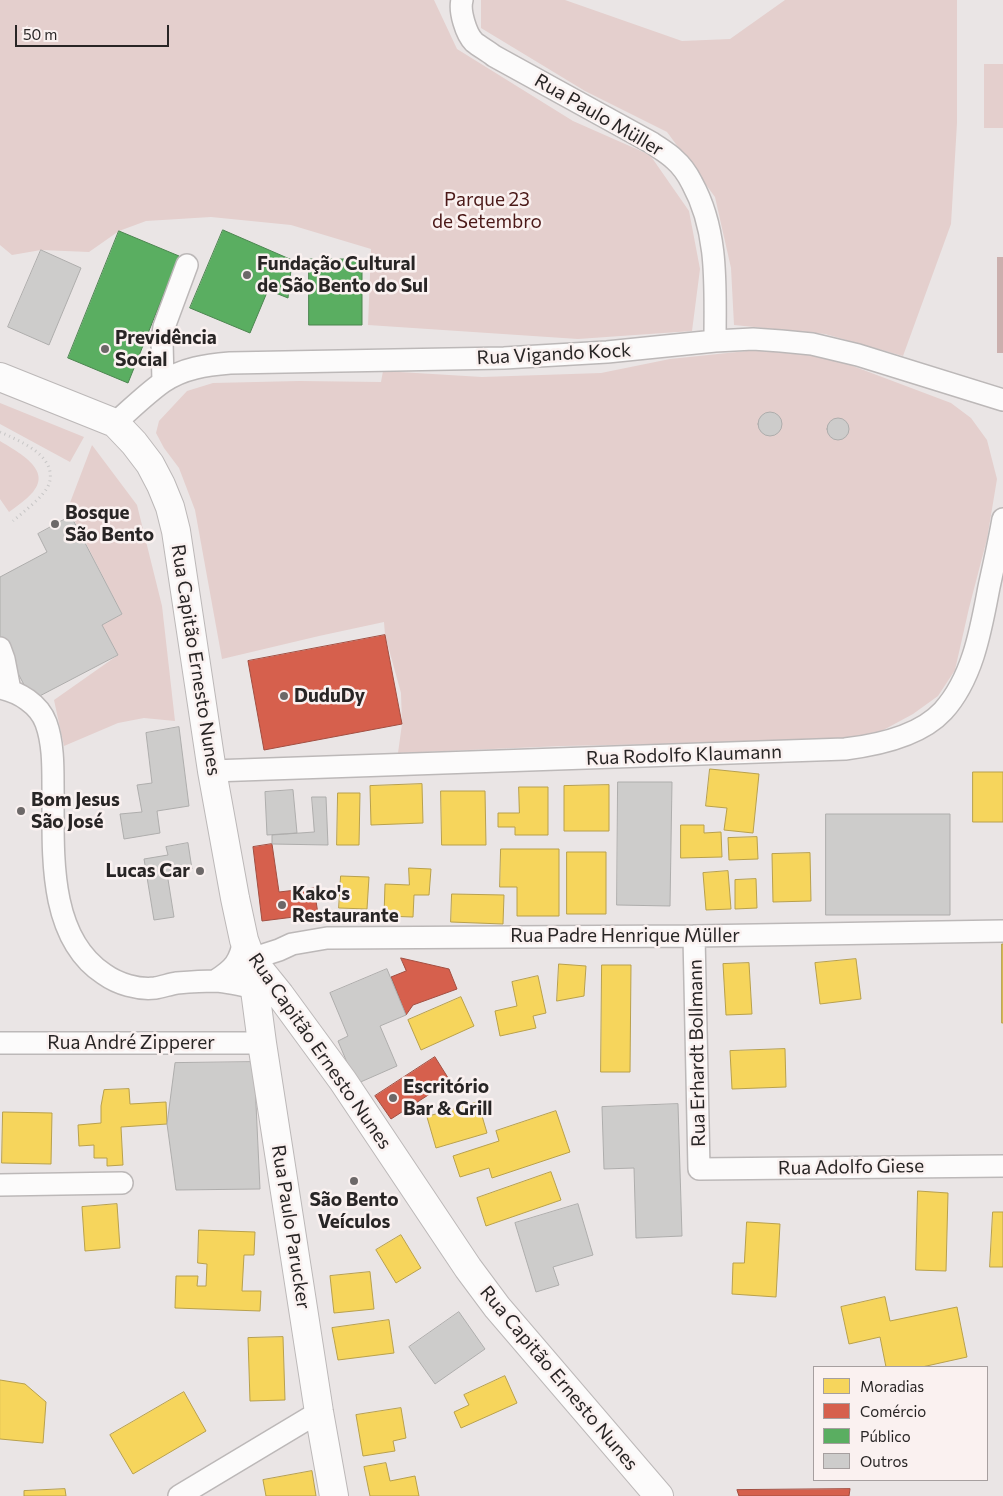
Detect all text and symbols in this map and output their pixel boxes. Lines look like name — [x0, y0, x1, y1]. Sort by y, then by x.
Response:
scale bar — [18, 15, 171, 47]
text: 50 m — [23, 25, 57, 43]
street label: Rua Paulo Müller — [530, 69, 668, 161]
park label: Parque 23 de Setembro — [432, 189, 542, 233]
place label: Fundação Cultural de São Bento do Sul — [257, 253, 428, 297]
marker: Fundação Cultural de São Bento do Sul — [241, 269, 253, 281]
place label: Previdência Social — [115, 327, 217, 371]
street label: Rua Vigando Kock — [476, 339, 632, 369]
marker: Previdência Social — [99, 343, 111, 355]
place label: Bosque São Bento — [65, 502, 154, 546]
marker: Bosque São Bento — [49, 518, 61, 530]
street label: Rua Capitão Ernesto Nunes — [166, 543, 226, 777]
place label: DuduDy — [294, 685, 365, 707]
marker: DuduDy — [278, 690, 290, 702]
street label: Rua Rodolfo Klaumann — [586, 740, 782, 770]
place label: Bom Jesus São José — [31, 789, 120, 833]
marker: Bom Jesus São José — [15, 805, 27, 817]
place label: Lucas Car — [106, 860, 190, 882]
marker: Lucas Car — [194, 865, 206, 877]
place label: Kako's Restaurante — [292, 883, 399, 927]
marker: Kako's Restaurante — [276, 899, 288, 911]
street label: Rua Padre Henrique Müller — [510, 925, 740, 947]
street label: Rua Capitão Ernesto Nunes — [244, 949, 396, 1153]
street label: Rua Erhardt Bollmann — [684, 959, 710, 1147]
street label: Rua André Zipperer — [47, 1032, 215, 1054]
place label: Escritório Bar & Grill — [403, 1076, 493, 1120]
marker: Escritório Bar & Grill — [387, 1092, 399, 1104]
street label: Rua Paulo Parucker — [267, 1143, 315, 1311]
street label: Rua Adolfo Giese — [778, 1154, 924, 1180]
marker: São Bento Veículos — [348, 1175, 360, 1187]
place label: São Bento Veículos — [309, 1189, 399, 1233]
street label: Rua Capitão Ernesto Nunes — [475, 1281, 643, 1475]
legend — [813, 1366, 988, 1481]
text: Moradias — [860, 1377, 924, 1395]
text: Comércio — [860, 1402, 926, 1420]
text: Público — [860, 1427, 911, 1445]
text: Outros — [860, 1452, 908, 1470]

